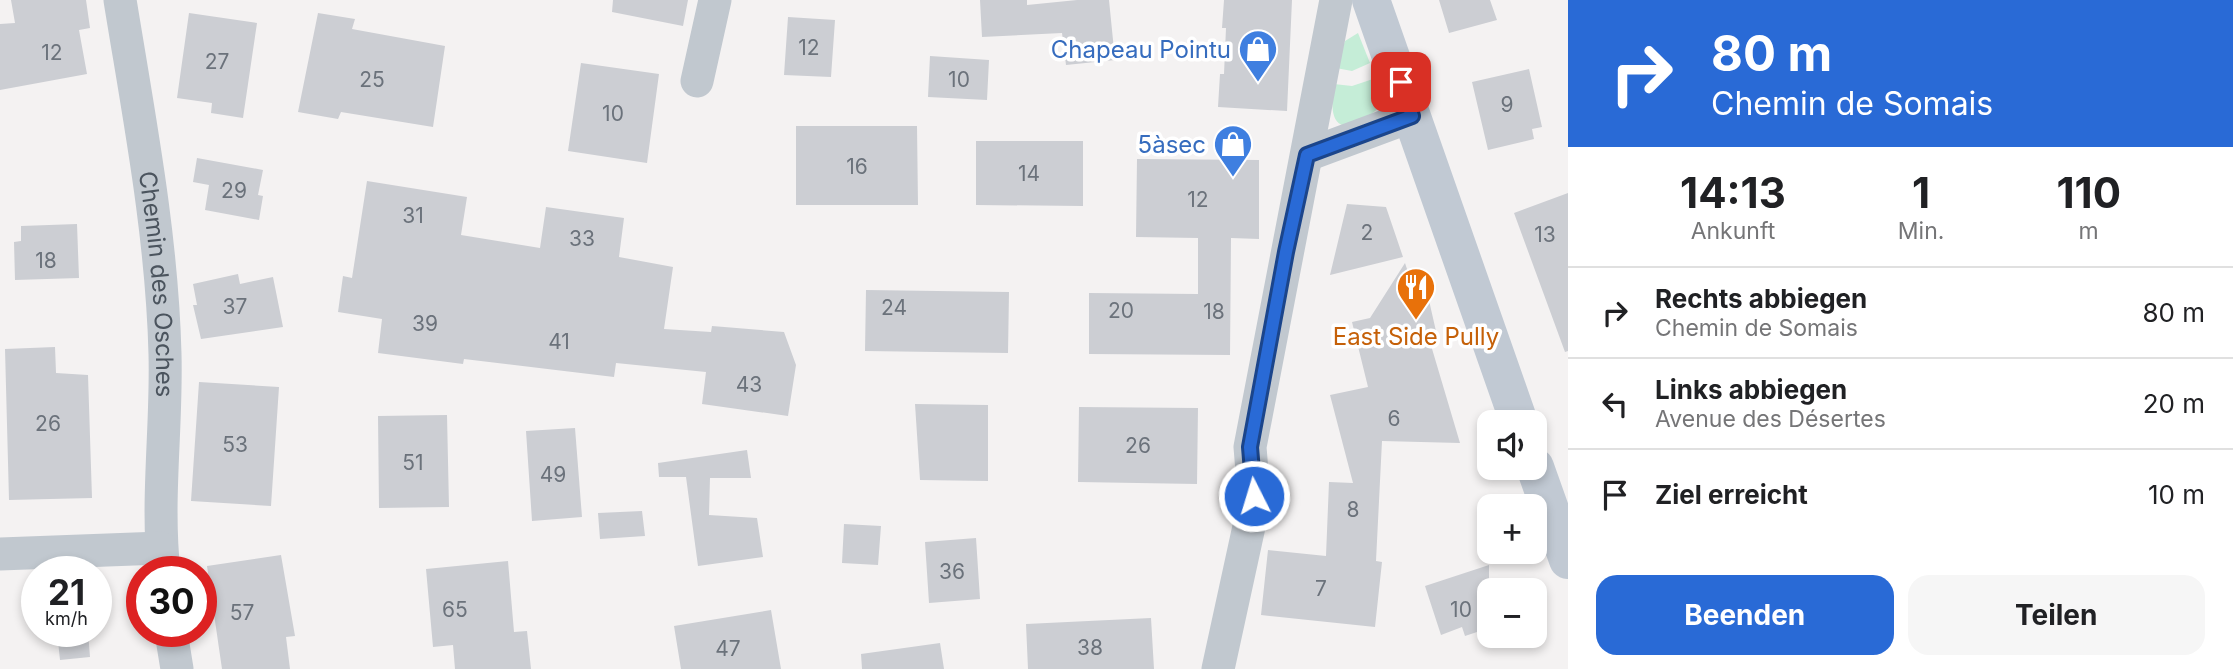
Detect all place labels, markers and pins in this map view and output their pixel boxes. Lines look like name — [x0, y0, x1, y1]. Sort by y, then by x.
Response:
shop icon: Chapeau Pointu — [1237, 28, 1279, 83]
place label: Chapeau Pointu — [1051, 35, 1231, 64]
pin — [1371, 52, 1431, 112]
shop icon: 5àsec — [1212, 123, 1254, 178]
place label: 5àsec — [1138, 130, 1206, 159]
restaurant icon: East Side Pully — [1395, 266, 1437, 321]
place label: East Side Pully — [1333, 322, 1499, 351]

